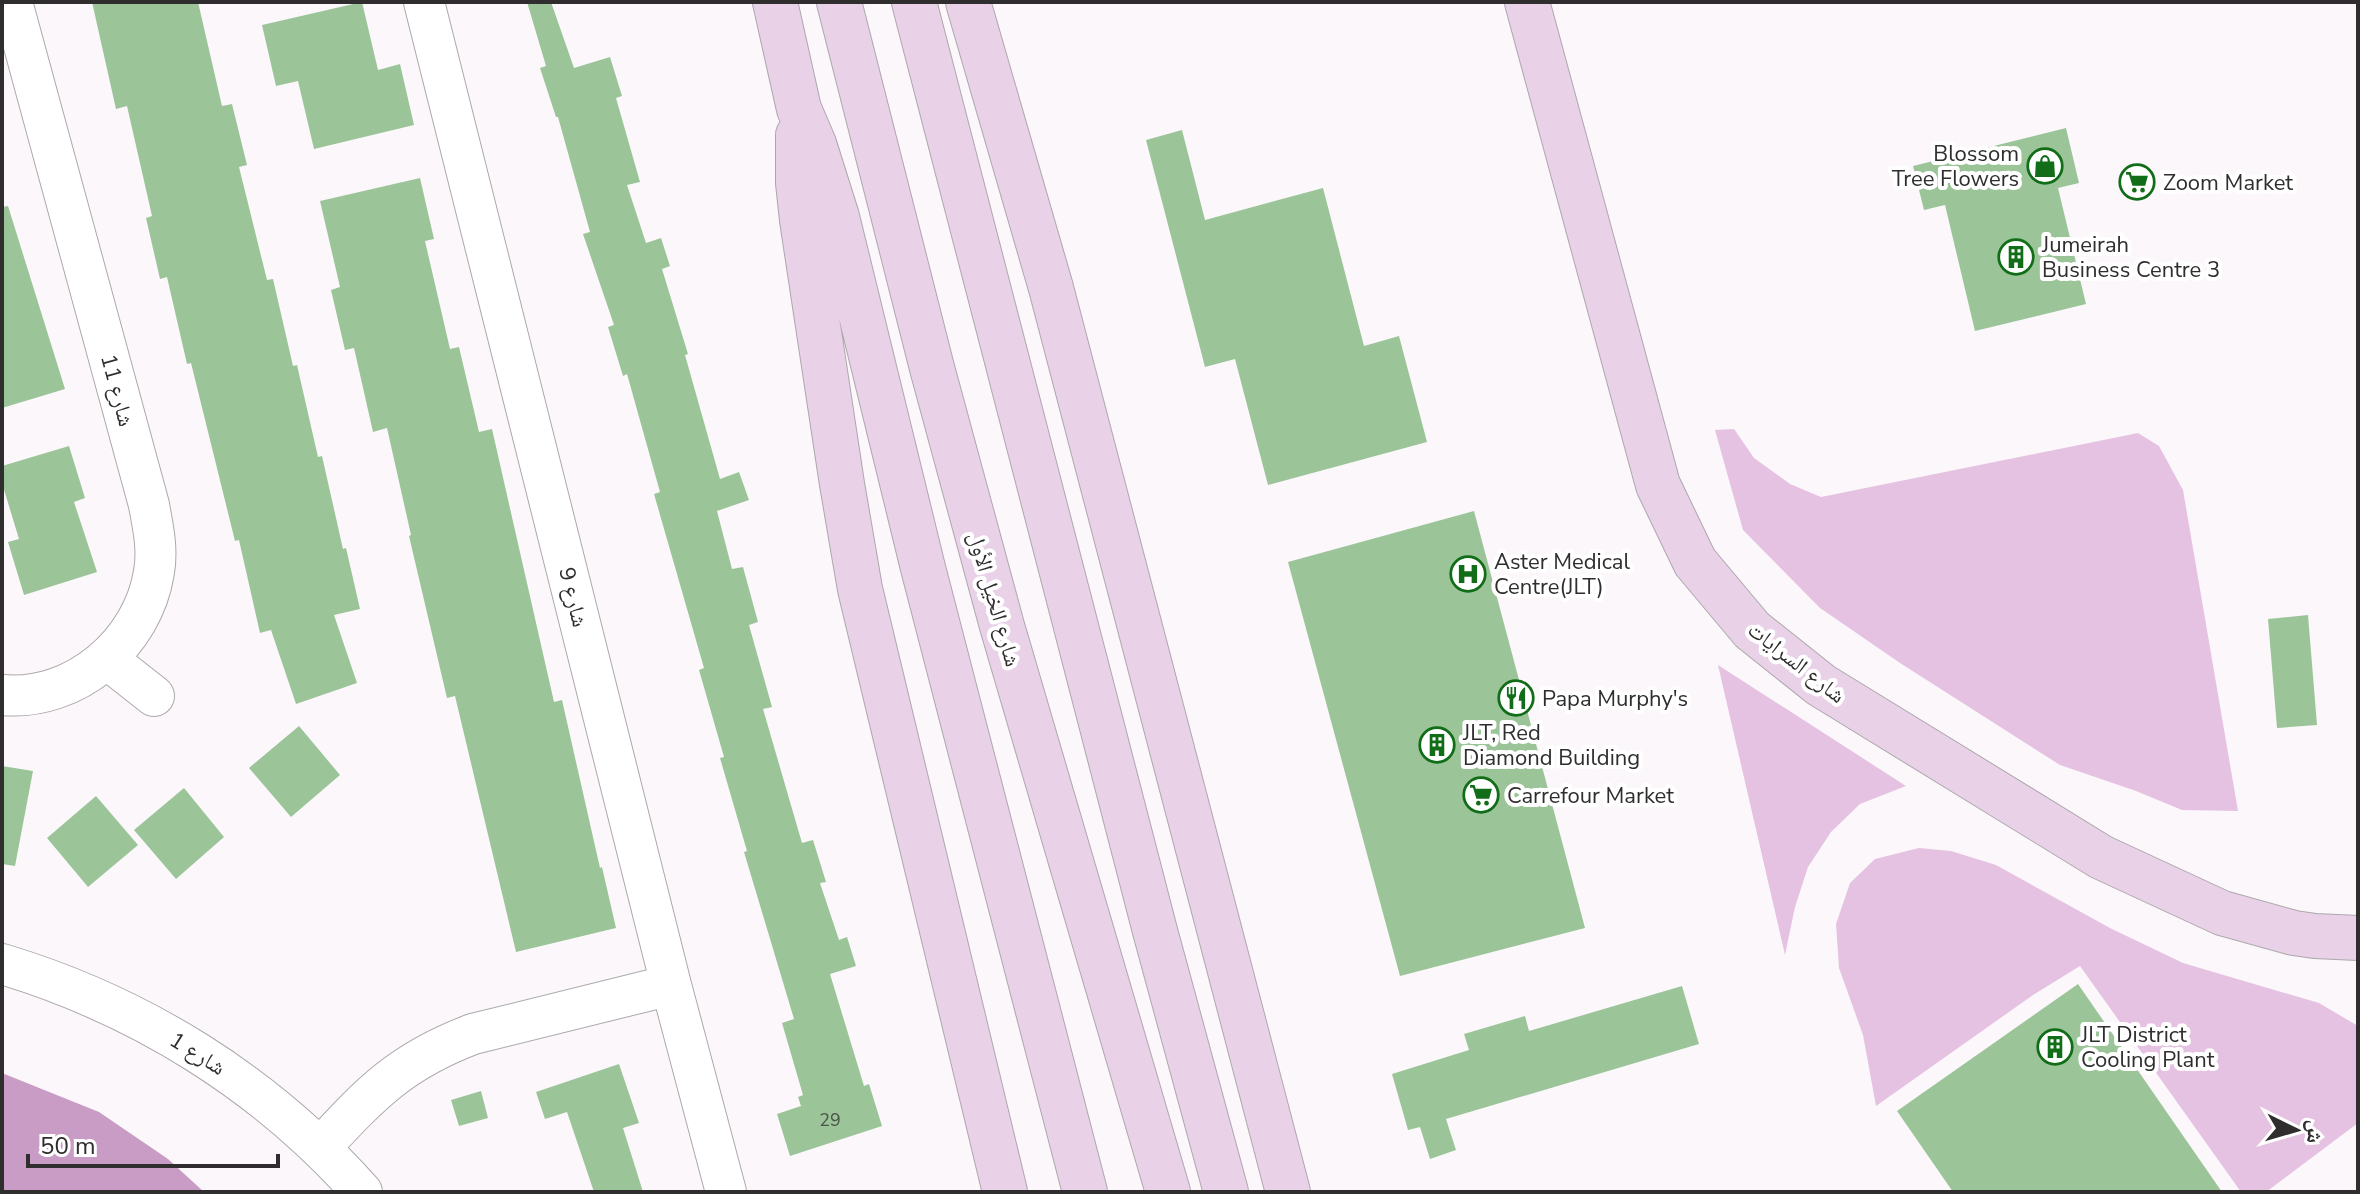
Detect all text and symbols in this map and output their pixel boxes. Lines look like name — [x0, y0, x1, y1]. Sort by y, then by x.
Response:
place label: Blossom Tree Flowers — [1892, 139, 2019, 194]
shop icon: Blossom Tree Flowers — [2026, 147, 2064, 185]
supermarket icon: Zoom Market — [2118, 163, 2156, 201]
place label: Zoom Market — [2163, 168, 2293, 198]
place label: Jumeirah Business Centre 3 — [2041, 230, 2220, 285]
building icon: Jumeirah Business Centre 3 — [1997, 238, 2035, 276]
street label: شارع 11 — [93, 351, 141, 430]
street label: شارع الخيل الأول — [961, 529, 1028, 670]
place label: Aster Medical Centre(JLT) — [1494, 547, 1630, 602]
hospital icon: Aster Medical Centre(JLT) — [1449, 555, 1487, 593]
street label: شارع 9 — [551, 564, 595, 630]
street label: شارع السرايات — [1741, 615, 1851, 710]
restaurant icon: Papa Murphy's — [1497, 679, 1535, 717]
place label: Papa Murphy's — [1542, 684, 1688, 714]
place label: JLT, Red Diamond Building — [1462, 718, 1640, 773]
building icon: JLT, Red Diamond Building — [1418, 726, 1456, 764]
supermarket icon: Carrefour Market — [1462, 776, 1500, 814]
place label: Carrefour Market — [1507, 781, 1674, 811]
place label: JLT District Cooling Plant — [2080, 1020, 2215, 1075]
street label: شارع 1 — [164, 1025, 231, 1083]
building icon: JLT District Cooling Plant — [2036, 1028, 2074, 1066]
north arrow — [2256, 1090, 2336, 1170]
house number: 29 — [819, 1108, 841, 1132]
scale bar — [28, 1118, 278, 1168]
text: ش — [2299, 1119, 2331, 1145]
text: 50 m — [40, 1130, 96, 1162]

